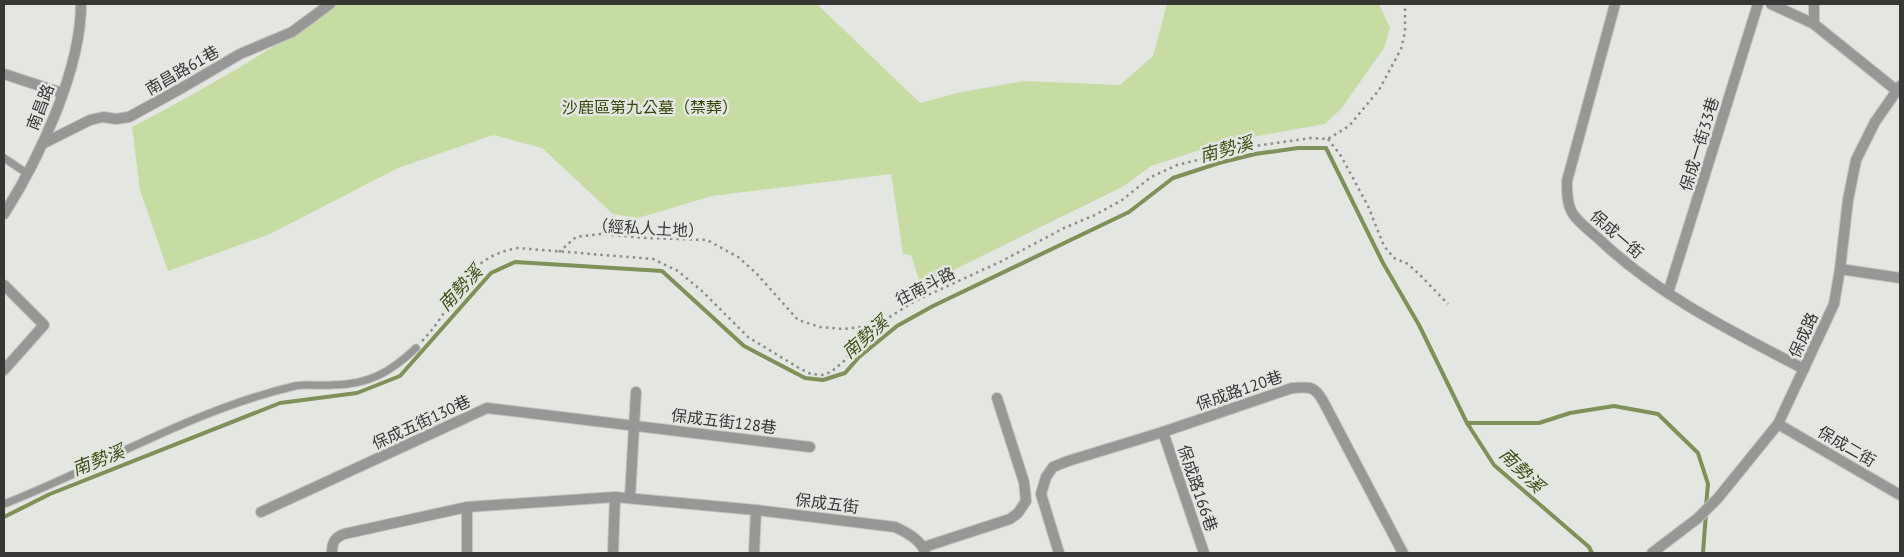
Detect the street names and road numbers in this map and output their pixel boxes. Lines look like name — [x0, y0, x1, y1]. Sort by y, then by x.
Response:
street label: 南昌路61巷 — [142, 41, 222, 99]
street label: 南昌路 — [22, 81, 58, 133]
street label: 保成一街33巷 — [1675, 94, 1723, 194]
street label: 保成一街 — [1586, 205, 1648, 263]
street label: （經私人土地） — [592, 215, 704, 241]
street label: 往南斗路 — [892, 263, 958, 309]
street label: 保成路 — [1784, 309, 1822, 361]
street label: 保成路120巷 — [1193, 366, 1285, 414]
street label: 保成五街130巷 — [369, 391, 473, 453]
street label: 保成五街128巷 — [670, 405, 778, 437]
street label: 保成二街 — [1814, 421, 1880, 471]
street label: 保成路166巷 — [1174, 442, 1222, 534]
street label: 保成五街 — [794, 489, 860, 517]

